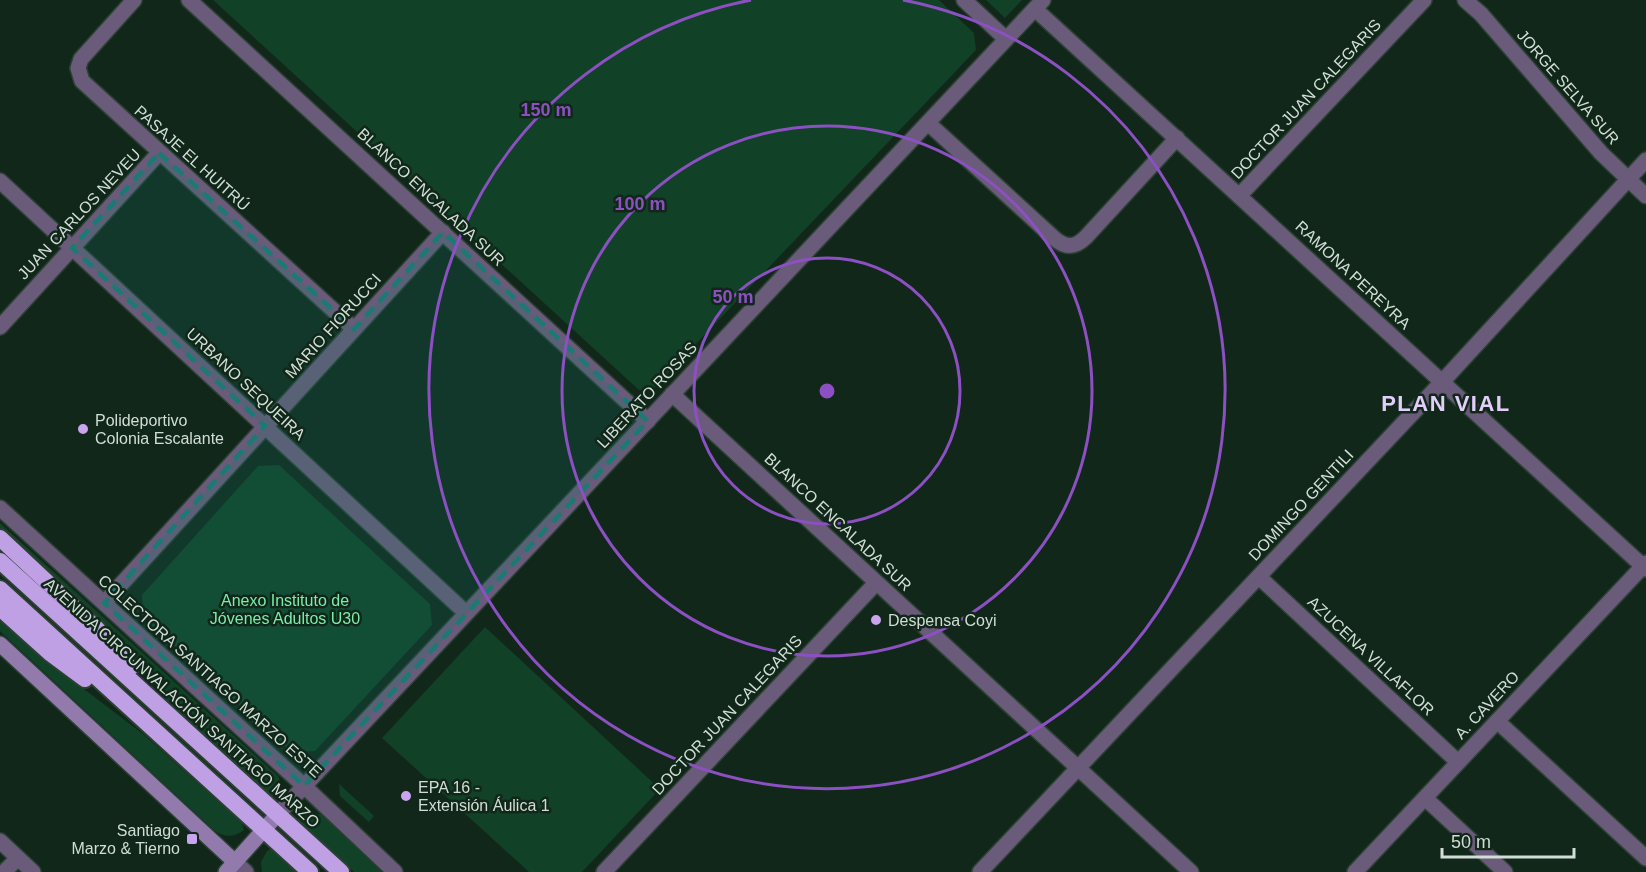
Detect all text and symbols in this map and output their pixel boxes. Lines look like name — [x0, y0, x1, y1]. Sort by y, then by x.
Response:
street label: DOCTOR JUAN CALEGARIS — [1228, 16, 1384, 182]
street label: JORGE SELVA SUR — [1514, 26, 1622, 148]
text: 150 m — [520, 100, 572, 120]
street label: PASAJE EL HUITRÚ — [131, 101, 254, 214]
street label: BLANCO ENCALADA SUR — [354, 125, 508, 269]
street label: JUAN CARLOS NEVEU — [14, 145, 144, 283]
text: 100 m — [614, 194, 666, 214]
street label: RAMONA PEREYRA — [1292, 218, 1414, 333]
street label: MARIO FIORUCCI — [282, 270, 384, 382]
text: 50 m — [712, 287, 754, 307]
street label: URBANO SEQUEIRA — [183, 325, 309, 443]
street label: LIBERATO ROSAS — [594, 339, 700, 451]
centre of rings — [817, 381, 837, 401]
district label: PLAN VIAL — [1381, 391, 1511, 416]
place label: Polideportivo Colonia Escalante — [95, 412, 224, 447]
marker: Polideportivo Colonia Escalante — [76, 422, 90, 436]
street label: DOMINGO GENTILI — [1245, 446, 1357, 564]
street label: BLANCO ENCALADA SUR — [761, 450, 915, 594]
street label: COLECTORA SANTIAGO MARZO ESTE — [95, 571, 325, 781]
street label: AVENIDA CIRCUNVALACIÓN SANTIAGO MARZO — [41, 574, 324, 831]
park label: Anexo Instituto de Jóvenes Adultos U30 — [210, 592, 360, 627]
street label: AZUCENA VILLAFLOR — [1304, 593, 1438, 719]
place label: Despensa Coyi — [888, 612, 997, 629]
marker: Despensa Coyi — [869, 613, 883, 627]
street label: DOCTOR JUAN CALEGARIS — [649, 632, 805, 798]
street label: A. CAVERO — [1451, 668, 1523, 742]
place label: EPA 16 - Extensión Áulica 1 — [418, 779, 550, 814]
marker: EPA 16 - Extensión Áulica 1 — [399, 789, 413, 803]
scale bar — [1442, 821, 1574, 859]
place label: Santiago Marzo & Tierno — [72, 822, 180, 857]
marker: Santiago Marzo & Tierno — [185, 832, 199, 846]
text: 50 m — [1451, 832, 1491, 852]

